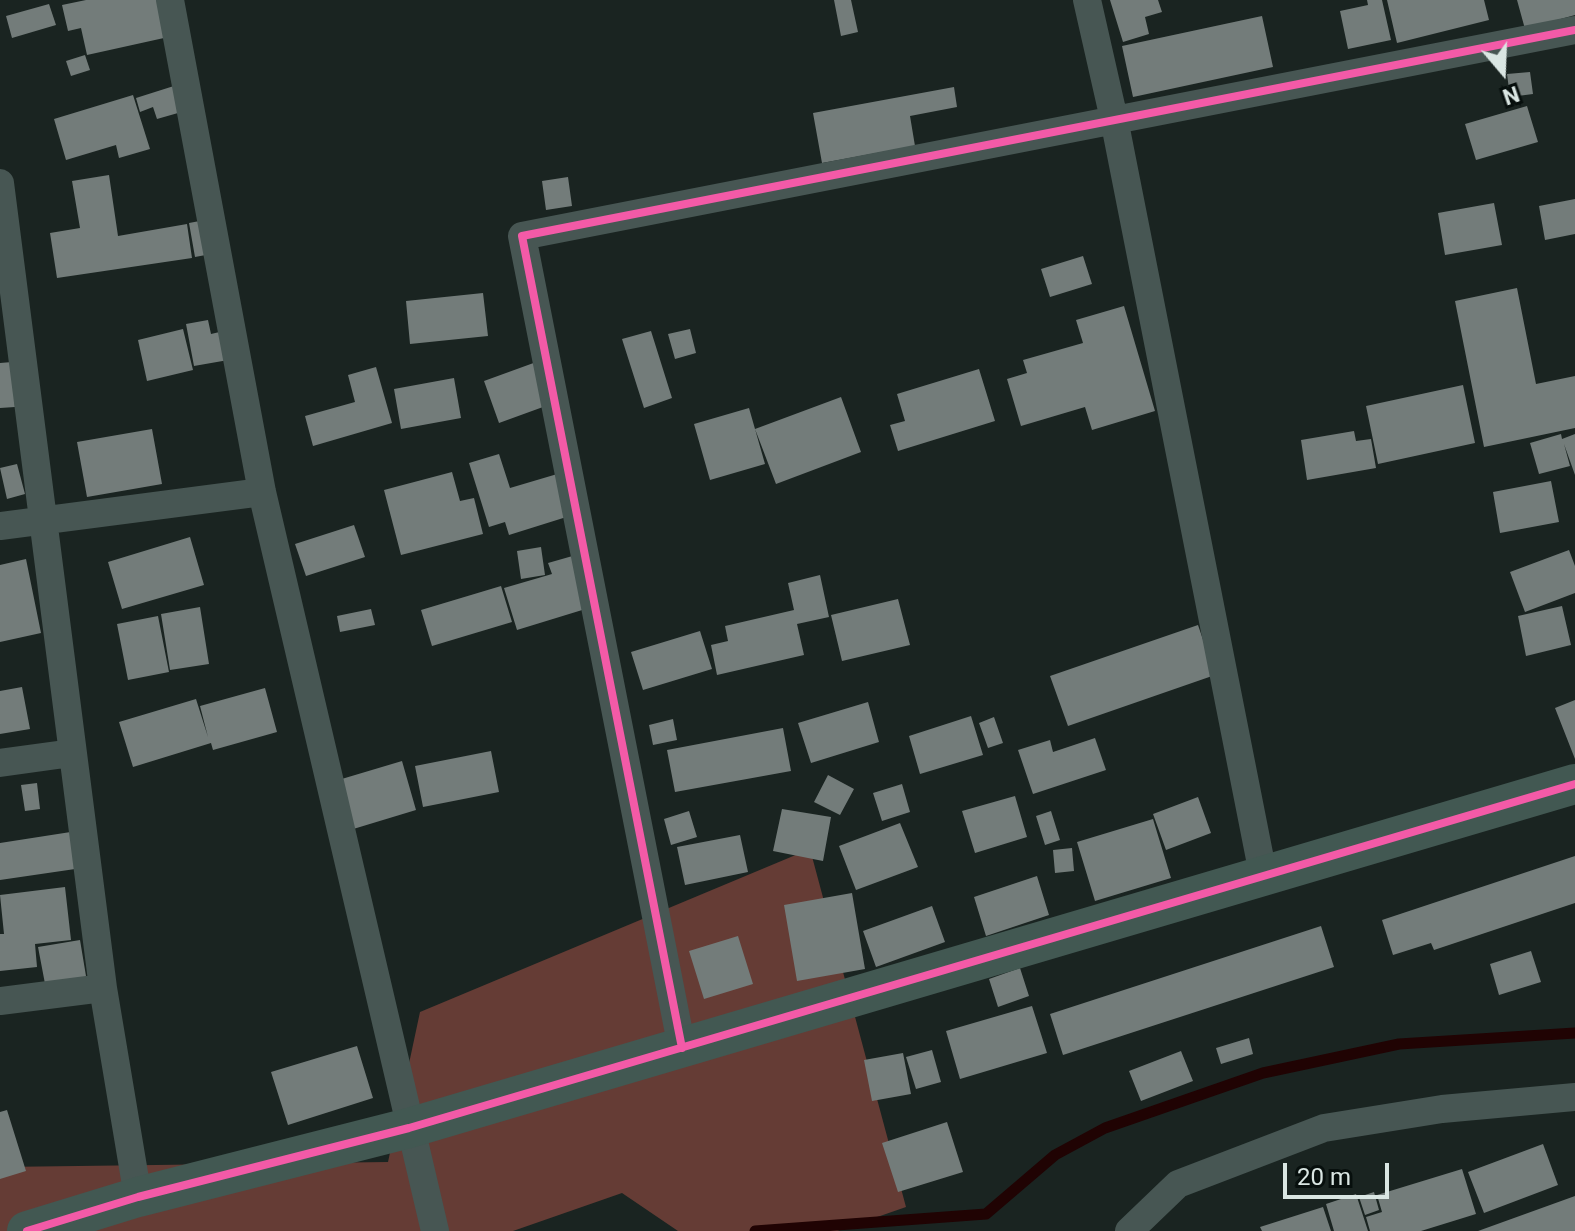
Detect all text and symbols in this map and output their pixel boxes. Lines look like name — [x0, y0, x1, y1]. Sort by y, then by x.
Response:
north arrow — [1463, 32, 1543, 112]
text: N — [1500, 81, 1522, 110]
scale bar — [1287, 1147, 1393, 1197]
text: 20 m — [1297, 1163, 1351, 1191]

